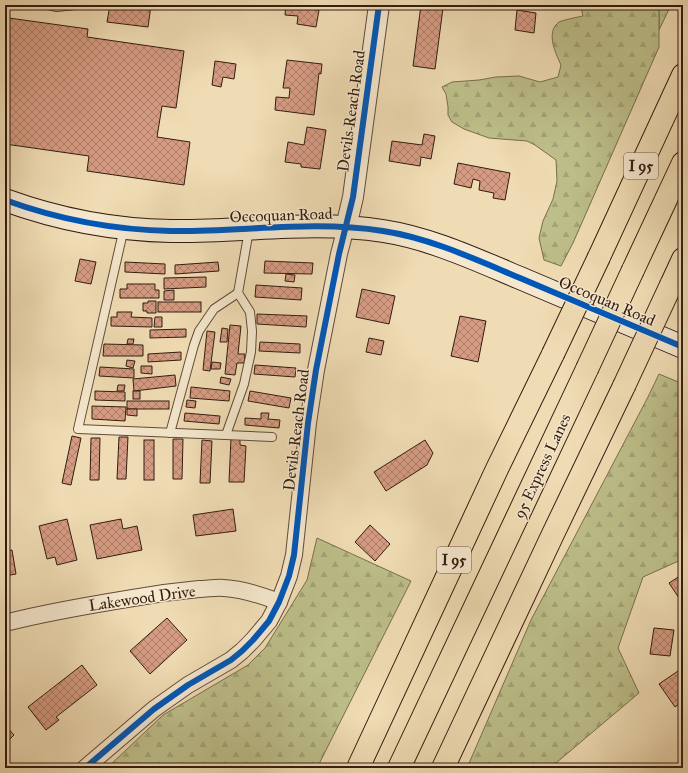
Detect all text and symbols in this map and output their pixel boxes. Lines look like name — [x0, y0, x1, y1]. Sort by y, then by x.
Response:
street label: Devils Reach Road — [333, 49, 369, 173]
road number: I 95 — [624, 153, 658, 179]
street label: Occoquan Road — [229, 204, 333, 227]
street label: Occoquan Road — [555, 272, 658, 331]
street label: Devils Reach Road — [279, 368, 313, 492]
street label: 95 Express Lanes — [509, 410, 575, 521]
road number: I 95 — [437, 547, 471, 573]
street label: Lakewood Drive — [87, 581, 197, 615]

